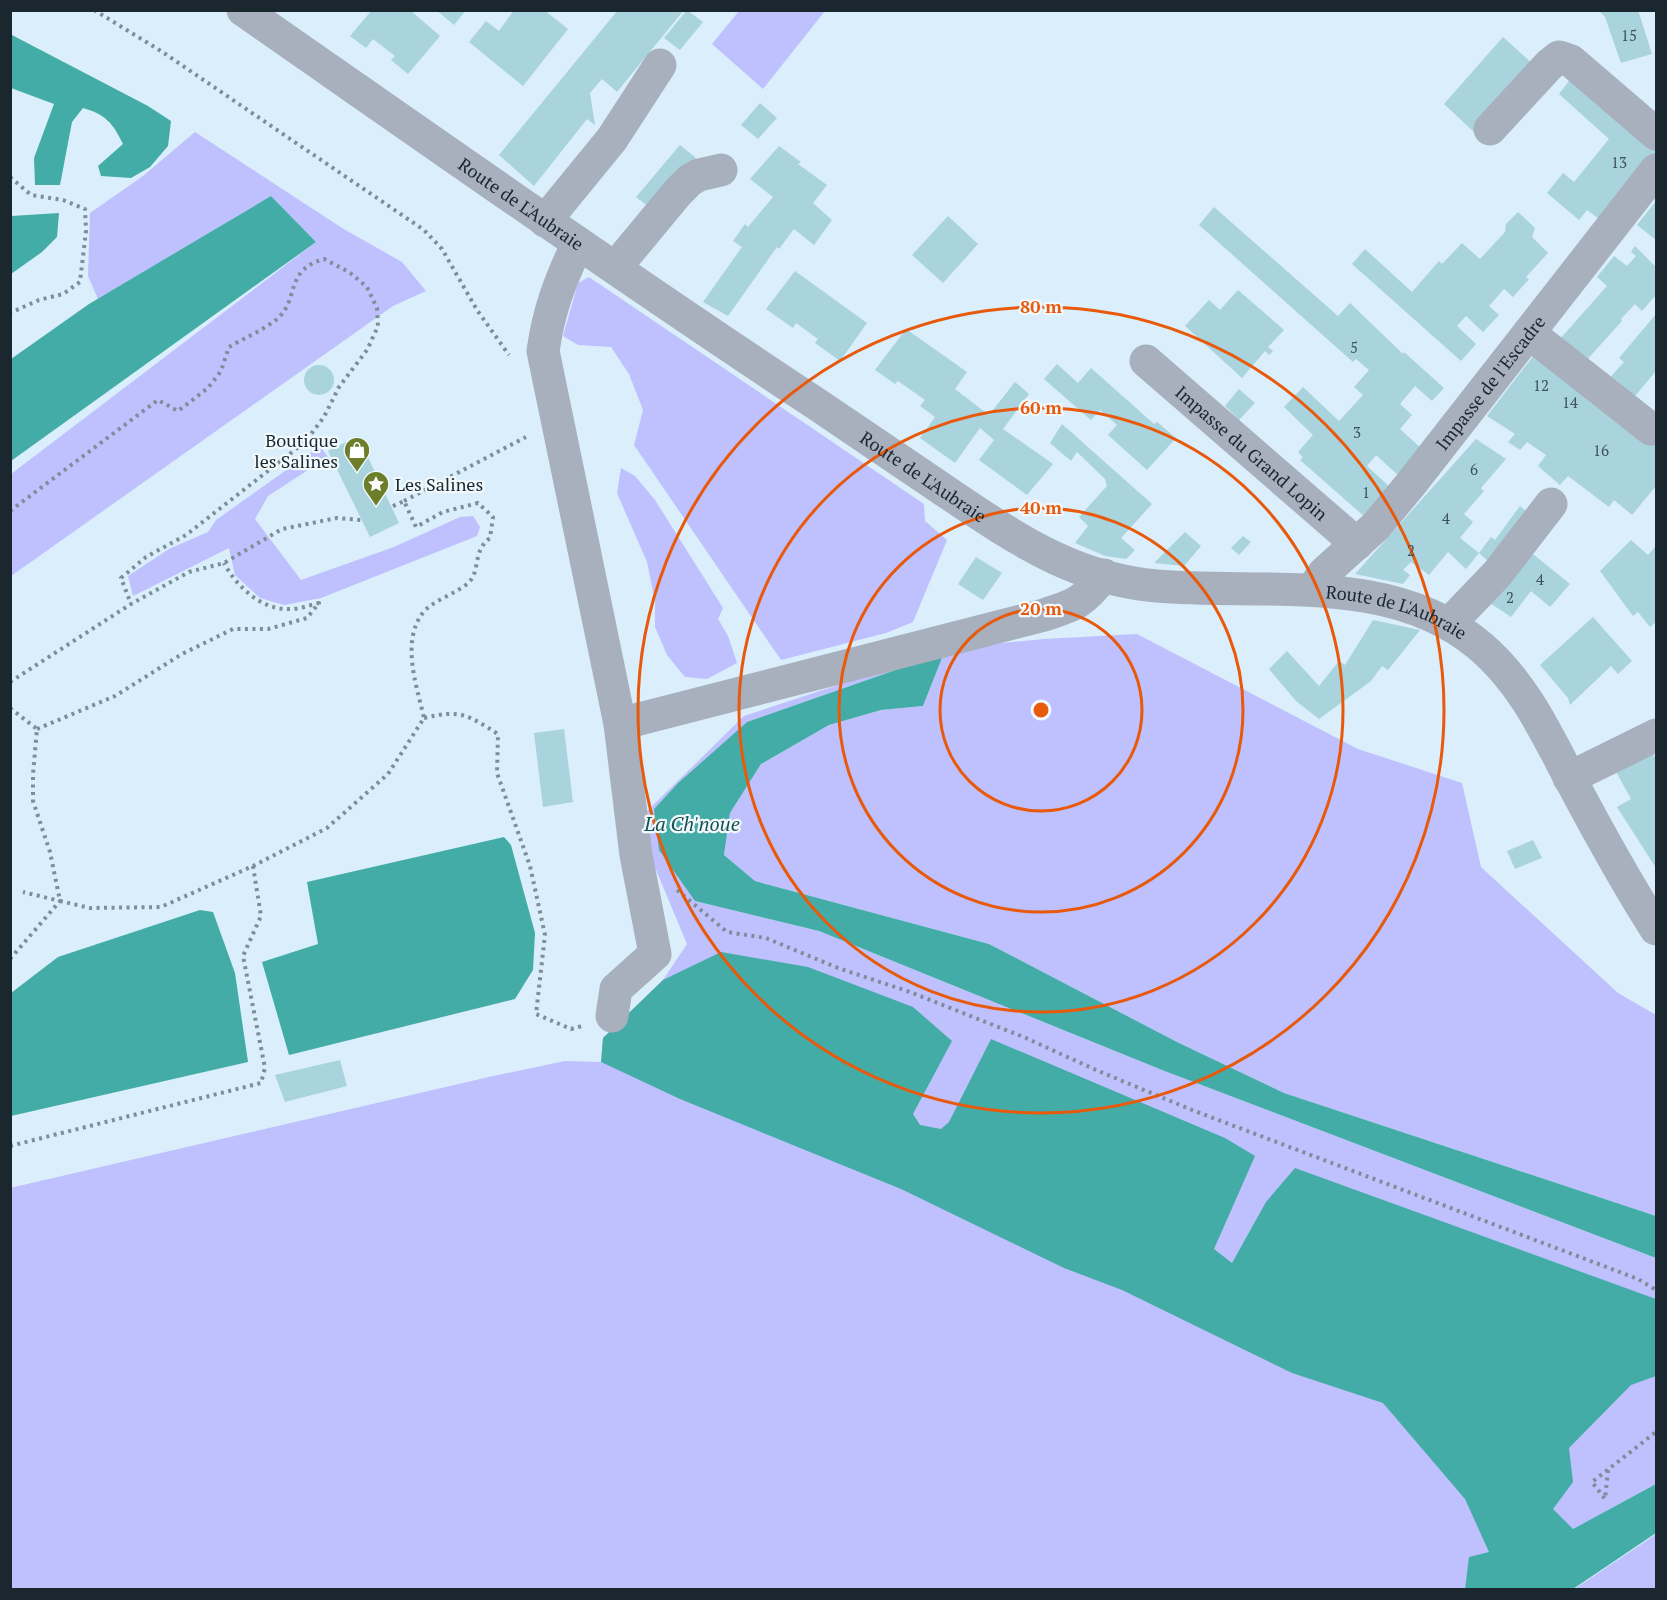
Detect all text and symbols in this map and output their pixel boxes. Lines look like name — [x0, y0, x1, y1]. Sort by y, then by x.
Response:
house number: 15 — [1621, 25, 1637, 45]
street label: Route de L'Aubraie — [454, 152, 589, 255]
house number: 13 — [1611, 152, 1627, 172]
text: 80 m — [1020, 294, 1062, 318]
street label: Impasse de l'Escadre — [1430, 310, 1550, 455]
house number: 5 — [1350, 337, 1358, 357]
house number: 12 — [1533, 375, 1549, 395]
street label: Impasse du Grand Lopin — [1170, 380, 1333, 526]
house number: 14 — [1562, 392, 1578, 412]
text: 60 m — [1020, 395, 1062, 419]
house number: 3 — [1353, 422, 1361, 442]
street label: Route de L'Aubraie — [856, 425, 991, 528]
place label: Boutique les Salines — [254, 428, 338, 473]
shop icon: Boutique les Salines — [342, 435, 372, 473]
house number: 16 — [1593, 440, 1609, 460]
house number: 6 — [1470, 459, 1478, 479]
place icon: Les Salines — [361, 469, 391, 507]
place label: Les Salines — [395, 472, 483, 496]
house number: 1 — [1362, 482, 1370, 502]
text: 40 m — [1020, 495, 1062, 519]
house number: 4 — [1442, 508, 1450, 528]
house number: 2 — [1407, 540, 1415, 560]
house number: 4 — [1536, 569, 1544, 589]
street label: Route de L'Aubraie — [1325, 579, 1472, 644]
house number: 2 — [1506, 587, 1514, 607]
text: 20 m — [1020, 596, 1062, 620]
centre of rings — [1031, 700, 1051, 720]
water label: La Ch'noue — [643, 810, 740, 837]

